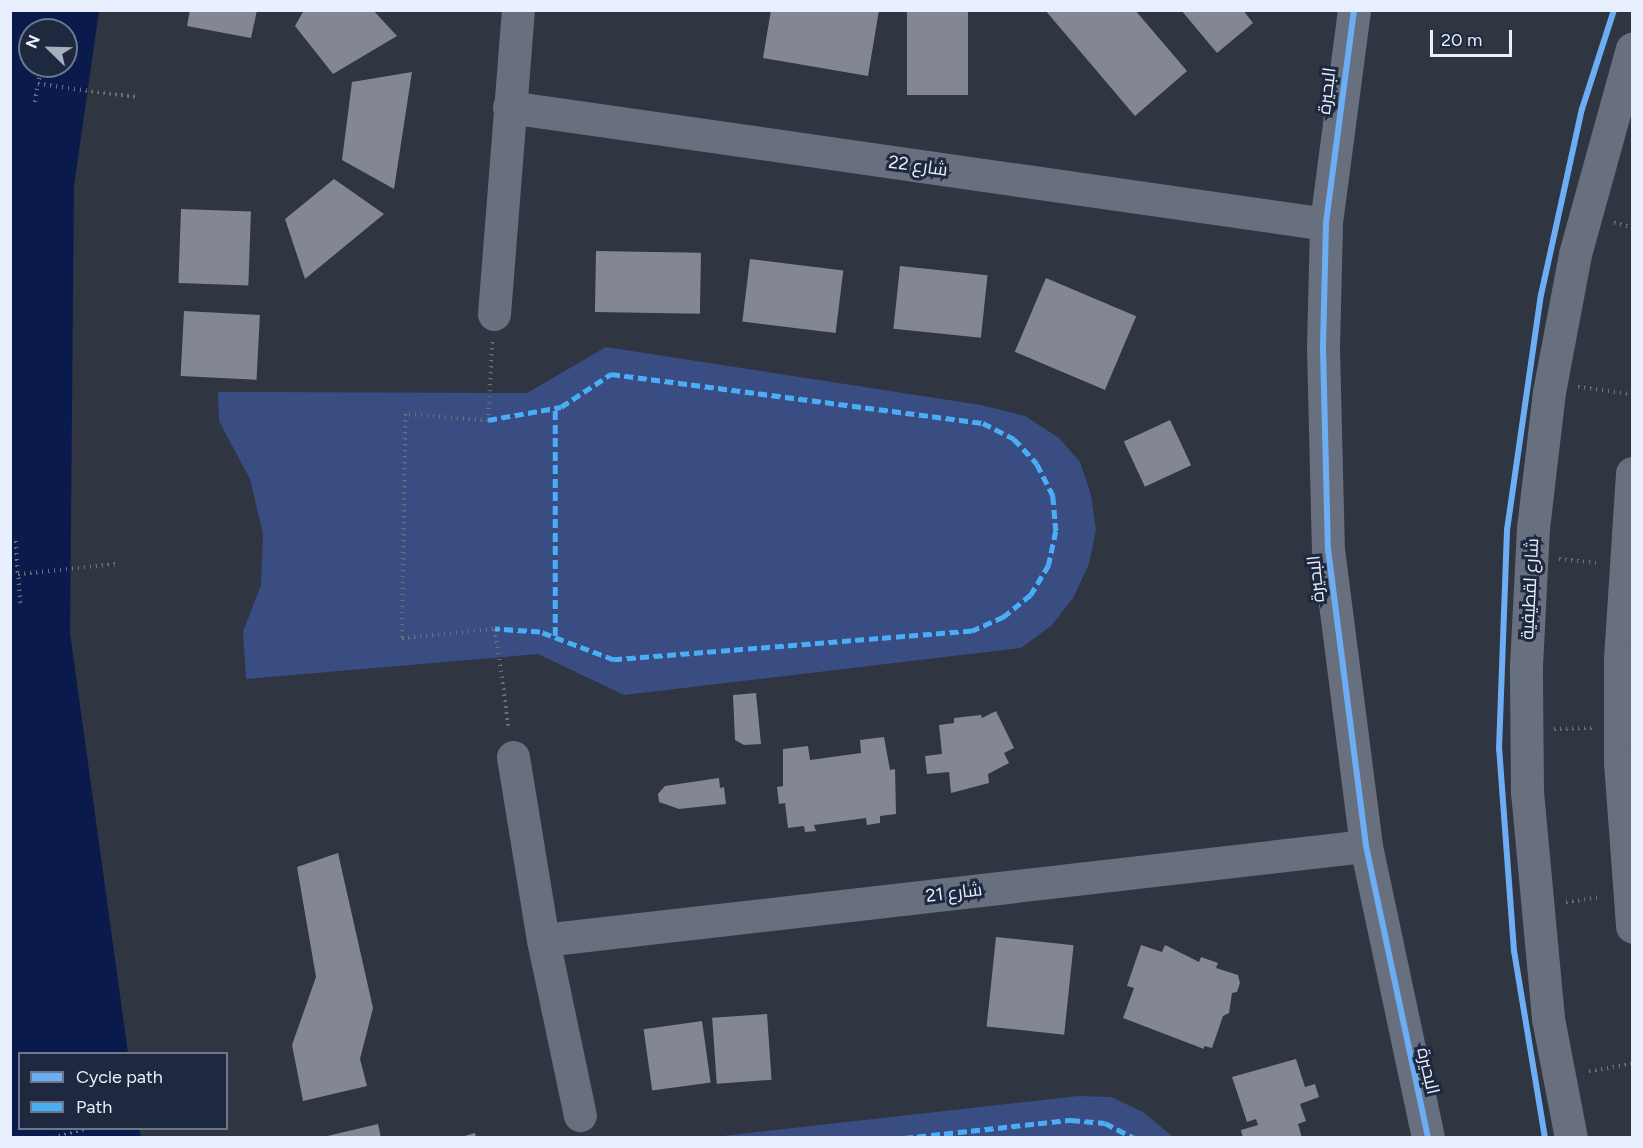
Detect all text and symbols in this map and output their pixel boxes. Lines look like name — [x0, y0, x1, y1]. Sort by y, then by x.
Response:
north arrow — [18, 18, 78, 78]
scale bar — [1433, 18, 1516, 56]
text: 20 m — [1441, 29, 1482, 51]
text: N — [22, 32, 44, 51]
street label: البحيرة — [1313, 66, 1341, 116]
street label: شارع 22 — [887, 151, 949, 181]
street label: شارع لقطيفية — [1517, 538, 1543, 640]
street label: البحيرة — [1303, 554, 1329, 604]
street label: شارع 21 — [924, 879, 984, 907]
street label: البحيرة — [1412, 1046, 1444, 1096]
legend — [18, 1052, 228, 1130]
text: Cycle path — [76, 1066, 163, 1088]
text: Path — [76, 1096, 112, 1118]

